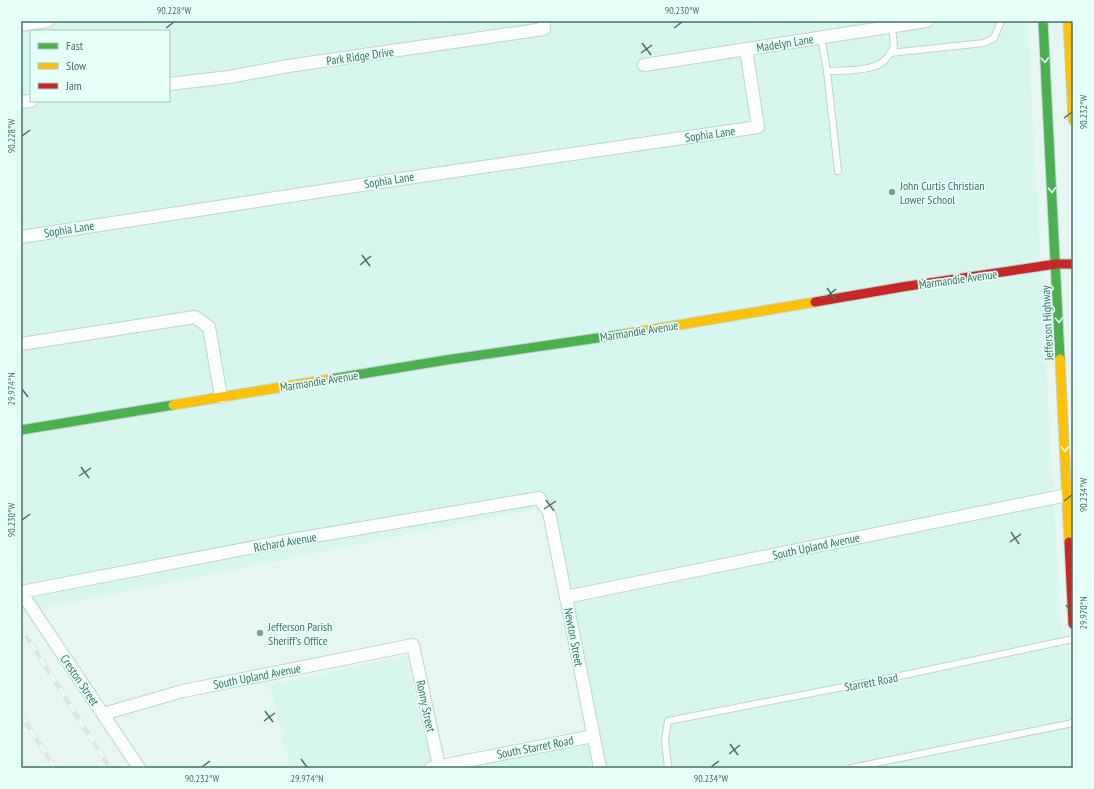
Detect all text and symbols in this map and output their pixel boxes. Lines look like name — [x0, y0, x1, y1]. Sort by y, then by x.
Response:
text: 90.228°W — [157, 4, 191, 17]
text: 90.230°W — [665, 4, 699, 17]
legend — [30, 30, 170, 102]
street label: Madelyn Lane — [755, 31, 815, 55]
text: Fast — [66, 38, 84, 53]
street label: Park Ridge Drive — [325, 44, 395, 68]
one-way arrow — [1041, 57, 1050, 63]
text: Slow — [66, 58, 87, 73]
text: Jam — [65, 78, 82, 93]
text: 90.232°W — [1077, 95, 1090, 129]
text: 90.228°W — [5, 119, 18, 153]
street label: Sophia Lane — [684, 123, 736, 145]
street label: Sophia Lane — [363, 169, 415, 191]
place label: John Curtis Christian Lower School — [899, 178, 985, 207]
marker: John Curtis Christian Lower School — [887, 187, 897, 197]
one-way arrow — [1048, 187, 1057, 193]
street label: Sophia Lane — [43, 218, 95, 240]
street label: Marmandie Avenue — [918, 266, 998, 292]
street label: Jefferson Highway — [1038, 285, 1057, 362]
street label: Marmandie Avenue — [599, 317, 679, 345]
one-way arrow — [1054, 317, 1063, 323]
street label: Marmandie Avenue — [279, 367, 359, 395]
text: 29.974°N — [5, 372, 18, 406]
one-way arrow — [1061, 446, 1069, 452]
text: 90.234°W — [1077, 478, 1090, 512]
text: 90.230°W — [5, 503, 18, 537]
street label: Richard Avenue — [252, 529, 318, 555]
street label: South Upland Avenue — [771, 529, 861, 563]
text: 29.970°N — [1077, 596, 1090, 630]
street label: Newton Street — [561, 606, 587, 668]
place label: Jefferson Parish Sheriff's Office — [267, 619, 332, 648]
marker: Jefferson Parish Sheriff's Office — [255, 628, 265, 638]
street label: Creston Street — [57, 651, 103, 709]
street label: South Upland Avenue — [212, 660, 302, 692]
street label: Starrett Road — [843, 669, 899, 695]
street label: Ronny Street — [413, 679, 439, 734]
street label: South Starret Road — [495, 732, 575, 762]
text: 90.232°W — [185, 772, 219, 785]
text: 29.974°N — [290, 772, 324, 785]
text: 90.234°W — [694, 772, 728, 785]

